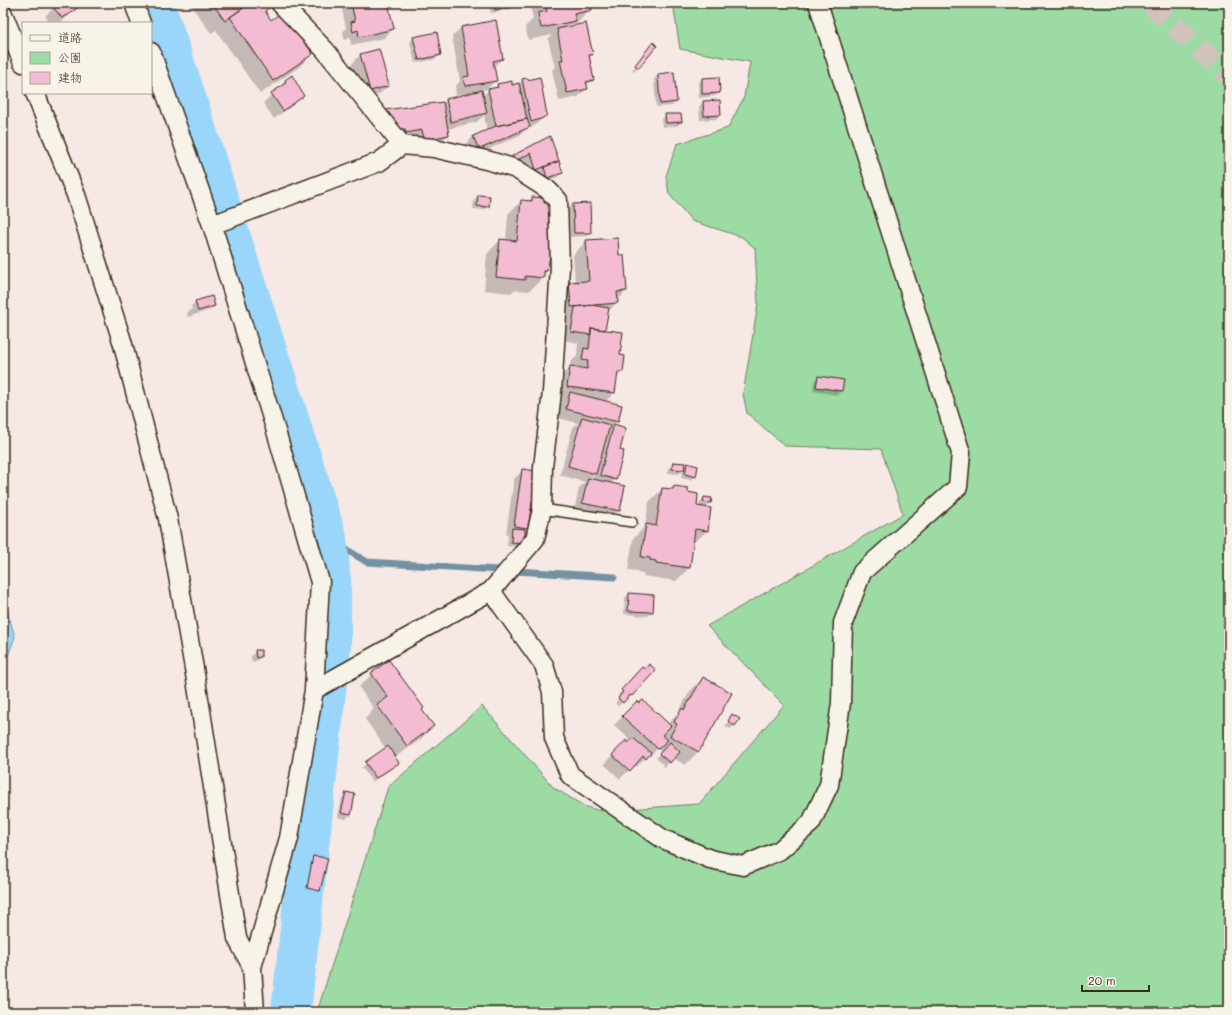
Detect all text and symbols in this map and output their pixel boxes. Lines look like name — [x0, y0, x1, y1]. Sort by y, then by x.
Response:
legend — [22, 22, 152, 94]
text: 道路 — [58, 29, 82, 45]
text: 公園 — [58, 49, 82, 65]
text: 建物 — [58, 69, 82, 85]
scale bar — [1082, 967, 1149, 993]
text: 20 m — [1088, 972, 1116, 988]

